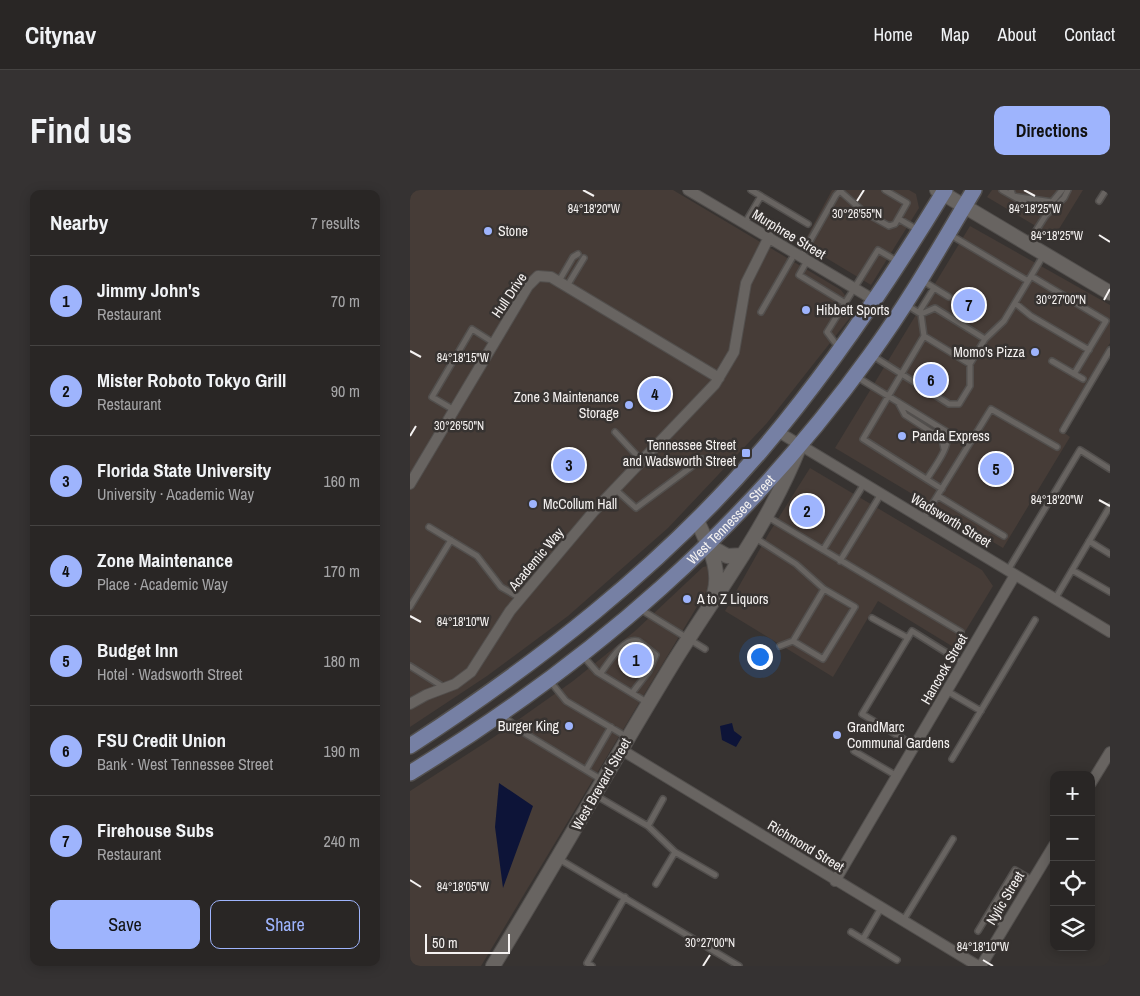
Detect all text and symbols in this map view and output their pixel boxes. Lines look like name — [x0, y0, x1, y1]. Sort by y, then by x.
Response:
text: Citynav — [25, 19, 96, 51]
text: Home — [873, 22, 913, 47]
text: Map — [941, 22, 970, 47]
text: About — [998, 22, 1036, 47]
text: Contact — [1064, 22, 1115, 47]
button: Directions — [994, 106, 1110, 155]
text: Find us — [30, 107, 132, 154]
text: 84°18'20"W — [568, 201, 621, 217]
text: 84°18'25"W — [1009, 201, 1062, 217]
street label: Murphree Street — [749, 205, 829, 263]
text: 30°26'55"N — [832, 206, 882, 222]
text: Nearby — [50, 208, 108, 237]
text: 7 results — [310, 212, 360, 234]
place label: Stone — [498, 222, 528, 240]
marker: Stone — [482, 225, 494, 237]
text: 84°18'25"W — [1031, 228, 1084, 244]
street label: Hull Drive — [487, 269, 531, 321]
text: Jimmy John's — [97, 277, 200, 303]
pin: 7 — [953, 286, 985, 324]
text: 1 — [62, 290, 70, 312]
text: 70 m — [331, 290, 360, 312]
text: 30°27'00"N — [1036, 292, 1086, 308]
place label: Hibbett Sports — [816, 301, 890, 319]
text: Restaurant — [97, 303, 161, 325]
marker: Hibbett Sports — [800, 304, 812, 316]
place label: Momo's Pizza — [953, 343, 1026, 361]
marker: Momo's Pizza — [1029, 346, 1041, 358]
text: 84°18'15"W — [437, 350, 490, 366]
pin: 6 — [915, 361, 947, 399]
text: Mister Roboto Tokyo Grill — [97, 367, 286, 393]
pin: 4 — [639, 375, 671, 413]
text: 2 — [62, 380, 70, 402]
text: 90 m — [331, 380, 360, 402]
place label: Zone 3 Maintenance Storage — [514, 388, 619, 422]
text: Restaurant — [97, 393, 161, 415]
marker: Zone 3 Maintenance Storage — [623, 399, 635, 411]
text: 30°26'50"N — [434, 418, 484, 434]
place label: Panda Express — [912, 427, 990, 445]
marker: Panda Express — [896, 430, 908, 442]
place label: Tennessee Street and Wadsworth Street — [623, 436, 736, 470]
pin: 3 — [553, 446, 585, 484]
marker: Tennessee Street and Wadsworth Street — [740, 447, 752, 459]
pin: 5 — [980, 450, 1012, 488]
text: Florida State University — [97, 457, 271, 483]
text: 3 — [62, 470, 70, 492]
text: 160 m — [324, 470, 360, 492]
street label: West Tennessee Street — [683, 471, 779, 568]
text: University · Academic Way — [97, 483, 254, 505]
street label: Wadsworth Street — [907, 489, 995, 551]
pin: 2 — [791, 492, 823, 530]
text: 84°18'20"W — [1031, 492, 1084, 508]
place label: McCollum Hall — [543, 495, 617, 513]
marker: McCollum Hall — [527, 498, 539, 510]
street label: Academic Way — [504, 524, 568, 595]
text: Zone Maintenance — [97, 547, 233, 573]
text: 4 — [62, 560, 70, 582]
text: 170 m — [324, 560, 360, 582]
text: Place · Academic Way — [97, 573, 228, 595]
place label: A to Z Liquors — [696, 590, 769, 608]
marker: A to Z Liquors — [681, 593, 693, 605]
text: 84°18'10"W — [437, 614, 490, 630]
street label: Hancock Street — [917, 631, 971, 707]
text: Budget Inn — [97, 637, 178, 663]
pin: 1 — [620, 641, 652, 679]
your location — [747, 644, 773, 670]
text: 5 — [62, 650, 70, 672]
text: 180 m — [324, 650, 360, 672]
text: Hotel · Wadsworth Street — [97, 663, 242, 685]
place label: Burger King — [498, 717, 560, 735]
place label: GrandMarc Communal Gardens — [847, 718, 950, 752]
marker: Burger King — [563, 720, 575, 732]
text: FSU Credit Union — [97, 727, 226, 753]
marker: GrandMarc Communal Gardens — [831, 729, 843, 741]
street label: West Brevard Street — [567, 735, 635, 833]
text: 6 — [62, 740, 70, 762]
text: 190 m — [324, 740, 360, 762]
text: Bank · West Tennessee Street — [97, 753, 273, 775]
map controls — [1050, 771, 1095, 951]
button: + — [1050, 771, 1095, 816]
street label: Richmond Street — [764, 816, 848, 876]
button: − — [1050, 816, 1095, 861]
text: Firehouse Subs — [97, 817, 214, 843]
text: 7 — [62, 830, 70, 852]
text: 240 m — [324, 830, 360, 852]
text: Restaurant — [97, 843, 161, 865]
button: locate — [1050, 861, 1095, 906]
street label: Nylic Street — [982, 868, 1028, 928]
text: 84°18'05"W — [437, 879, 490, 895]
button: Save — [50, 900, 200, 949]
button: Share — [210, 900, 360, 949]
button: layers — [1050, 906, 1095, 951]
scale bar — [425, 931, 510, 954]
text: 50 m — [432, 934, 458, 952]
text: 30°27'00"N — [685, 935, 735, 951]
text: 84°18'10"W — [957, 939, 1010, 955]

